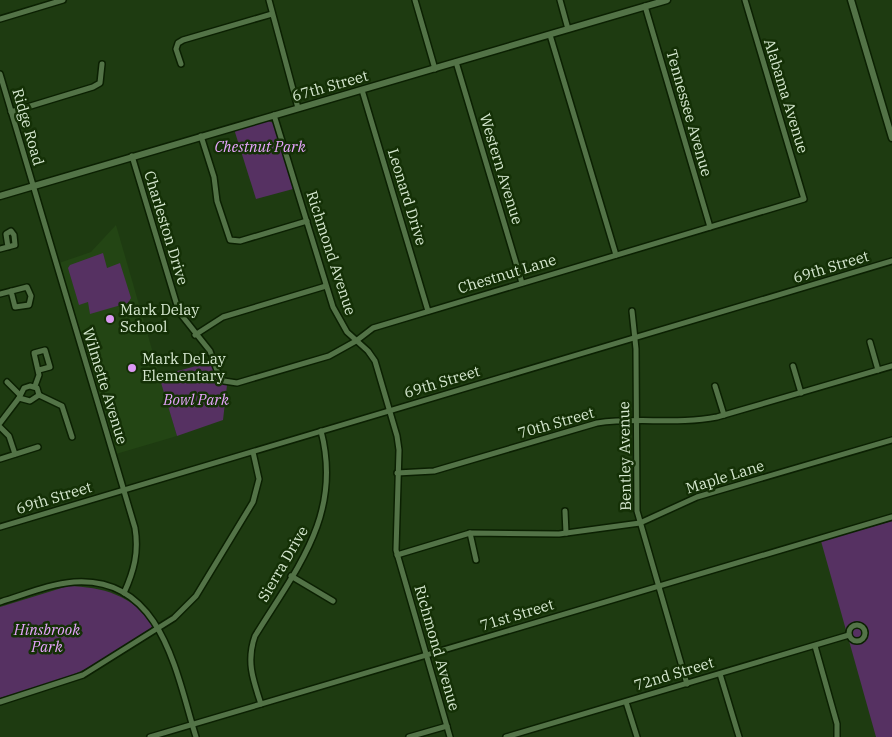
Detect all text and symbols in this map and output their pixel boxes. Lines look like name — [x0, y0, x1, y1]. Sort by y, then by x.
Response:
street label: Alabama Avenue — [760, 36, 813, 155]
street label: Tennessee Avenue — [662, 47, 717, 179]
street label: 67th Street — [290, 66, 370, 105]
street label: Ridge Road — [8, 86, 49, 168]
street label: Western Avenue — [476, 111, 527, 227]
park label: Chestnut Park — [214, 137, 306, 156]
street label: Leonard Drive — [384, 146, 431, 248]
street label: Charleston Drive — [140, 168, 193, 287]
street label: Richmond Avenue — [302, 188, 361, 317]
street label: 69th Street — [791, 246, 871, 287]
street label: Chestnut Lane — [455, 250, 558, 298]
place label: Mark Delay School — [120, 300, 199, 336]
marker: Mark Delay School — [104, 313, 116, 325]
street label: Wilmette Avenue — [79, 325, 132, 446]
place label: Mark DeLay Elementary — [142, 349, 226, 385]
street label: 69th Street — [402, 361, 482, 402]
marker: Mark DeLay Elementary — [126, 362, 138, 374]
park label: Bowl Park — [162, 390, 229, 409]
street label: Bentley Avenue — [614, 401, 635, 511]
street label: 70th Street — [516, 403, 596, 442]
street label: Maple Lane — [683, 456, 766, 497]
street label: 69th Street — [14, 477, 94, 518]
street label: Sierra Drive — [253, 522, 312, 605]
street label: Richmond Avenue — [410, 583, 464, 713]
street label: 71st Street — [478, 594, 556, 635]
park label: Hinsbrook Park — [13, 620, 80, 656]
street label: 72nd Street — [632, 652, 716, 695]

